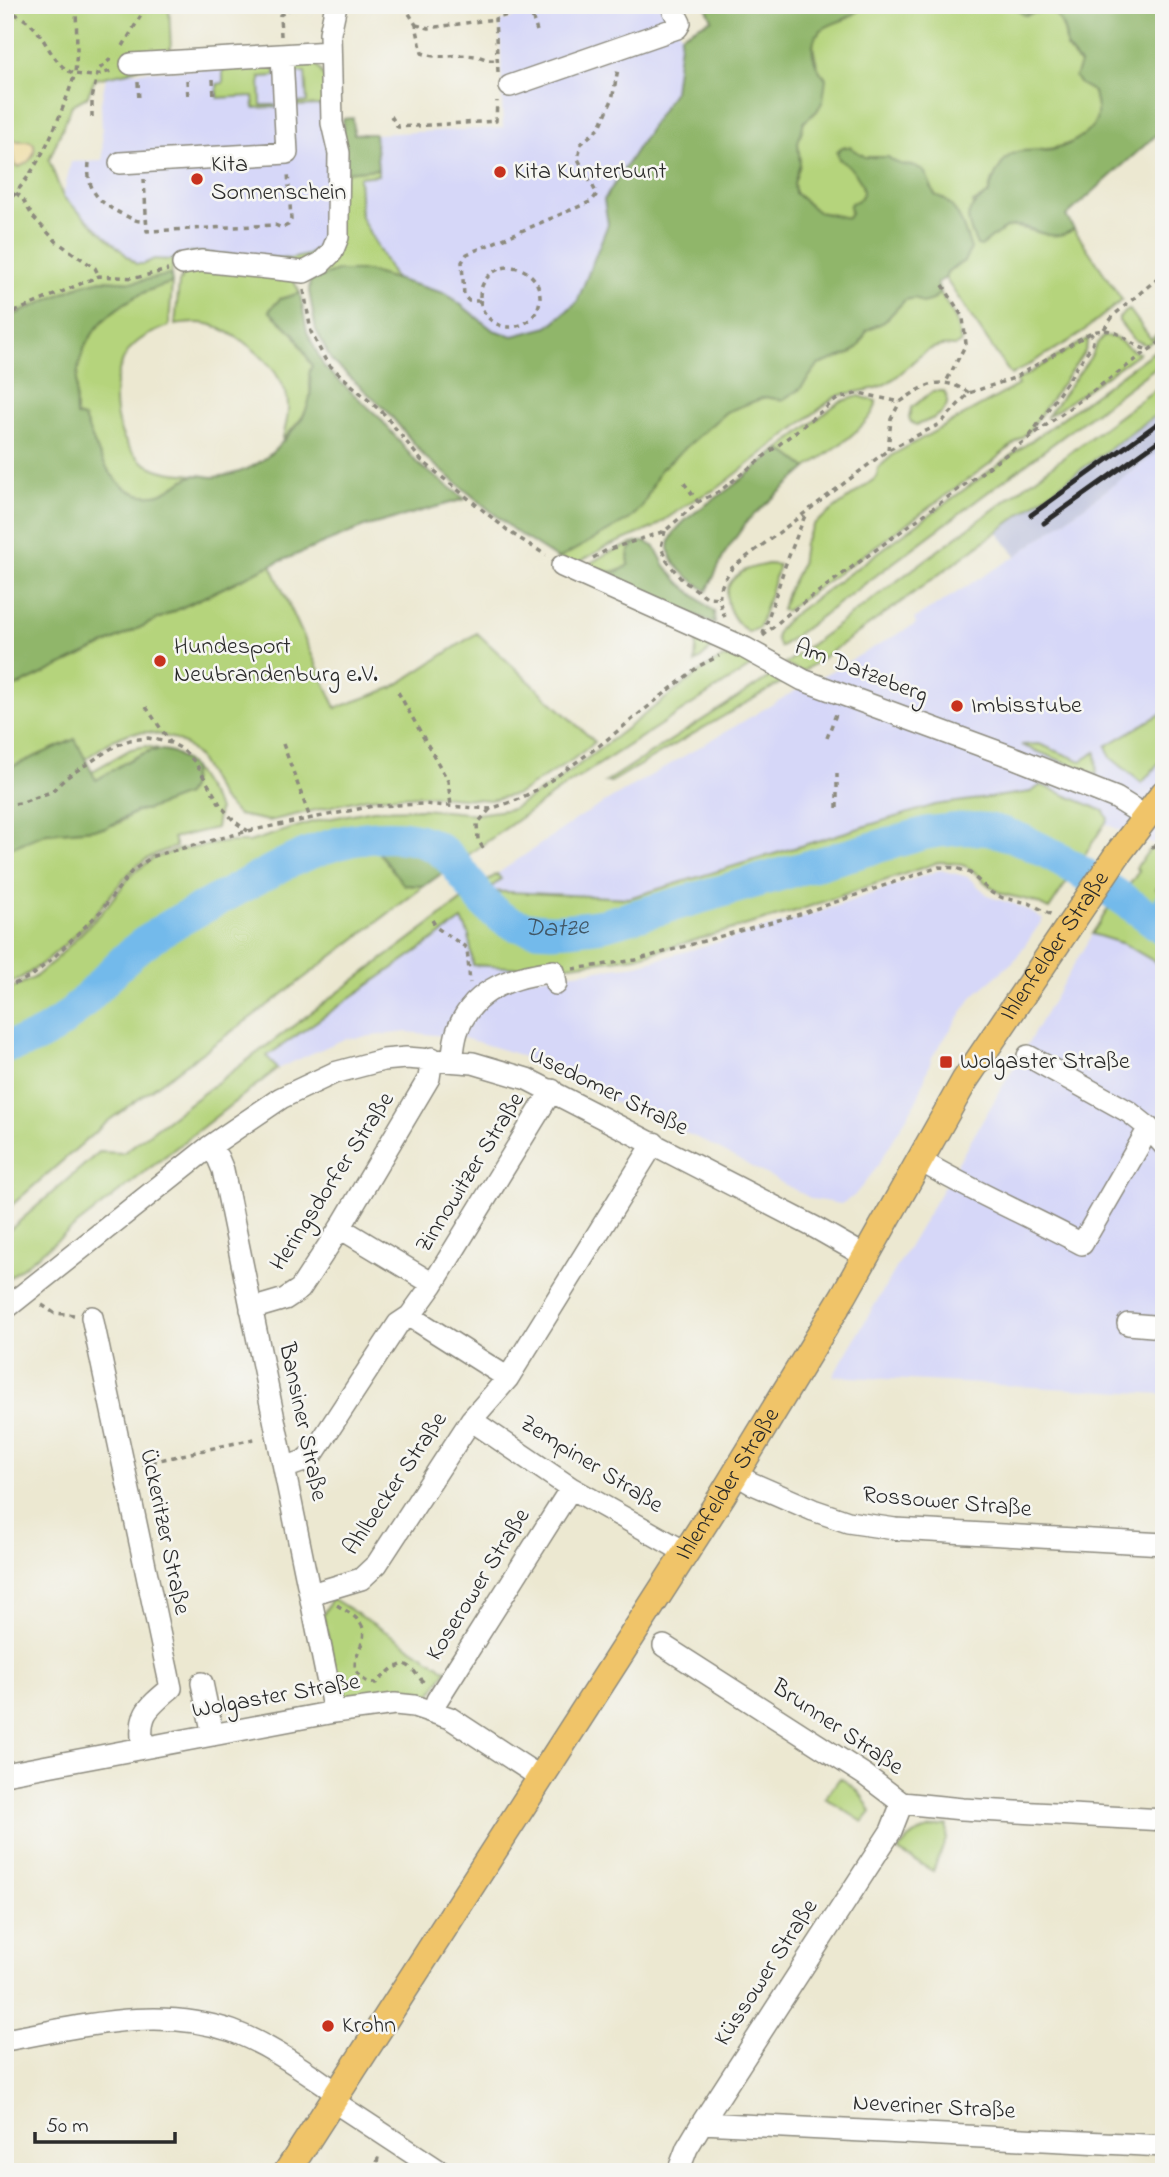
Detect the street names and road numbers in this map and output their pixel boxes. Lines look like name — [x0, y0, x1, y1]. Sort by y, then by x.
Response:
street label: Am Datzeberg — [789, 630, 933, 714]
street label: Ihlenfelder Straße — [992, 864, 1119, 1028]
street label: Usedomer Straße — [522, 1038, 694, 1146]
street label: Heringsdorfer Straße — [262, 1085, 404, 1278]
street label: Zinnowitzer Straße — [407, 1086, 535, 1260]
street label: Bansiner Straße — [268, 1339, 336, 1504]
street label: Ihlenfelder Straße — [667, 1401, 789, 1568]
street label: Ahlbecker Straße — [335, 1405, 457, 1563]
street label: Zempiner Straße — [512, 1407, 670, 1523]
street label: Ückeritzer Straße — [129, 1446, 199, 1618]
street label: Rossower Straße — [861, 1478, 1033, 1528]
street label: Koserower Straße — [418, 1502, 540, 1668]
street label: Wolgaster Straße — [189, 1665, 363, 1729]
street label: Brunner Straße — [763, 1670, 910, 1785]
street label: Küssower Straße — [706, 1892, 828, 2054]
street label: Neveriner Straße — [852, 2086, 1016, 2130]

